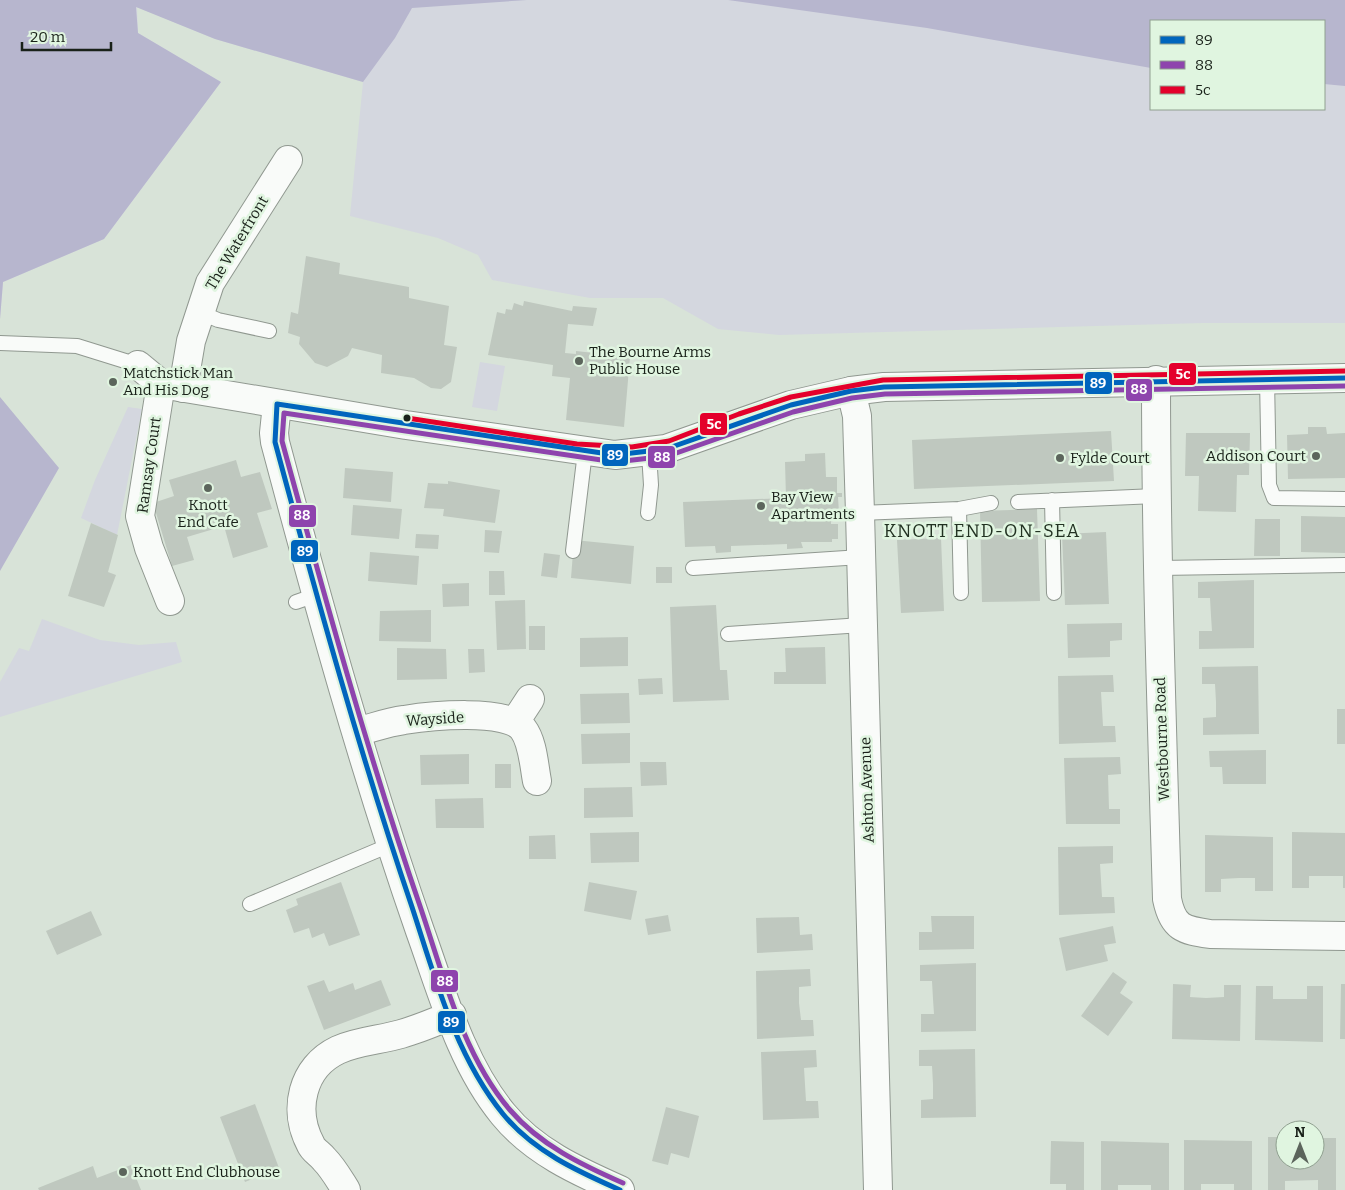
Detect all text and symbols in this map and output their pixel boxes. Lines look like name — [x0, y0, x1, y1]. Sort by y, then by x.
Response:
scale bar — [22, 20, 111, 52]
legend — [1150, 20, 1325, 110]
text: 20 m — [30, 28, 66, 46]
text: 89 — [1195, 31, 1213, 49]
text: 88 — [1195, 56, 1213, 74]
text: 5c — [1195, 81, 1211, 99]
street label: The Waterfront — [202, 192, 272, 293]
place label: The Bourne Arms Public House — [589, 343, 711, 378]
marker: The Bourne Arms Public House — [573, 355, 585, 367]
line badge: 5c — [1168, 362, 1197, 386]
place label: Matchstick Man And His Dog — [123, 364, 234, 399]
text: 5c — [1176, 366, 1190, 383]
line badge: 89 — [1084, 371, 1113, 395]
text: 89 — [1090, 375, 1106, 392]
marker: Matchstick Man And His Dog — [107, 376, 119, 388]
line badge: 88 — [1125, 378, 1153, 402]
text: 88 — [1131, 381, 1147, 398]
line badge: 5c — [699, 412, 728, 436]
unlabelled marker — [402, 413, 412, 423]
street label: Ramsay Court — [133, 415, 165, 514]
text: 5c — [707, 416, 721, 433]
line badge: 89 — [601, 443, 629, 467]
line badge: 88 — [647, 445, 676, 469]
text: 89 — [607, 447, 623, 464]
place label: Addison Court — [1206, 447, 1307, 465]
text: 88 — [654, 449, 670, 466]
place label: Fylde Court — [1070, 449, 1150, 467]
marker: Addison Court — [1310, 450, 1322, 462]
marker: Fylde Court — [1054, 452, 1066, 464]
marker: Knott End Cafe — [202, 482, 214, 494]
place label: Bay View Apartments — [771, 488, 855, 523]
place label: Knott End Cafe — [177, 496, 239, 531]
marker: Bay View Apartments — [755, 500, 767, 512]
line badge: 88 — [288, 504, 317, 528]
text: 88 — [294, 507, 310, 524]
district label: KNOTT END-ON-SEA — [884, 520, 1080, 542]
line badge: 89 — [290, 539, 319, 563]
text: 89 — [297, 543, 313, 560]
street label: Westbourne Road — [1151, 677, 1173, 801]
street label: Wayside — [405, 708, 465, 730]
street label: Ashton Avenue — [856, 737, 878, 843]
line badge: 88 — [430, 969, 459, 993]
text: 88 — [437, 973, 453, 990]
line badge: 89 — [437, 1010, 466, 1034]
text: 89 — [443, 1014, 459, 1031]
north arrow — [1275, 1120, 1325, 1170]
text: N — [1295, 1124, 1306, 1141]
place label: Knott End Clubhouse — [133, 1163, 280, 1181]
marker: Knott End Clubhouse — [117, 1166, 129, 1178]

